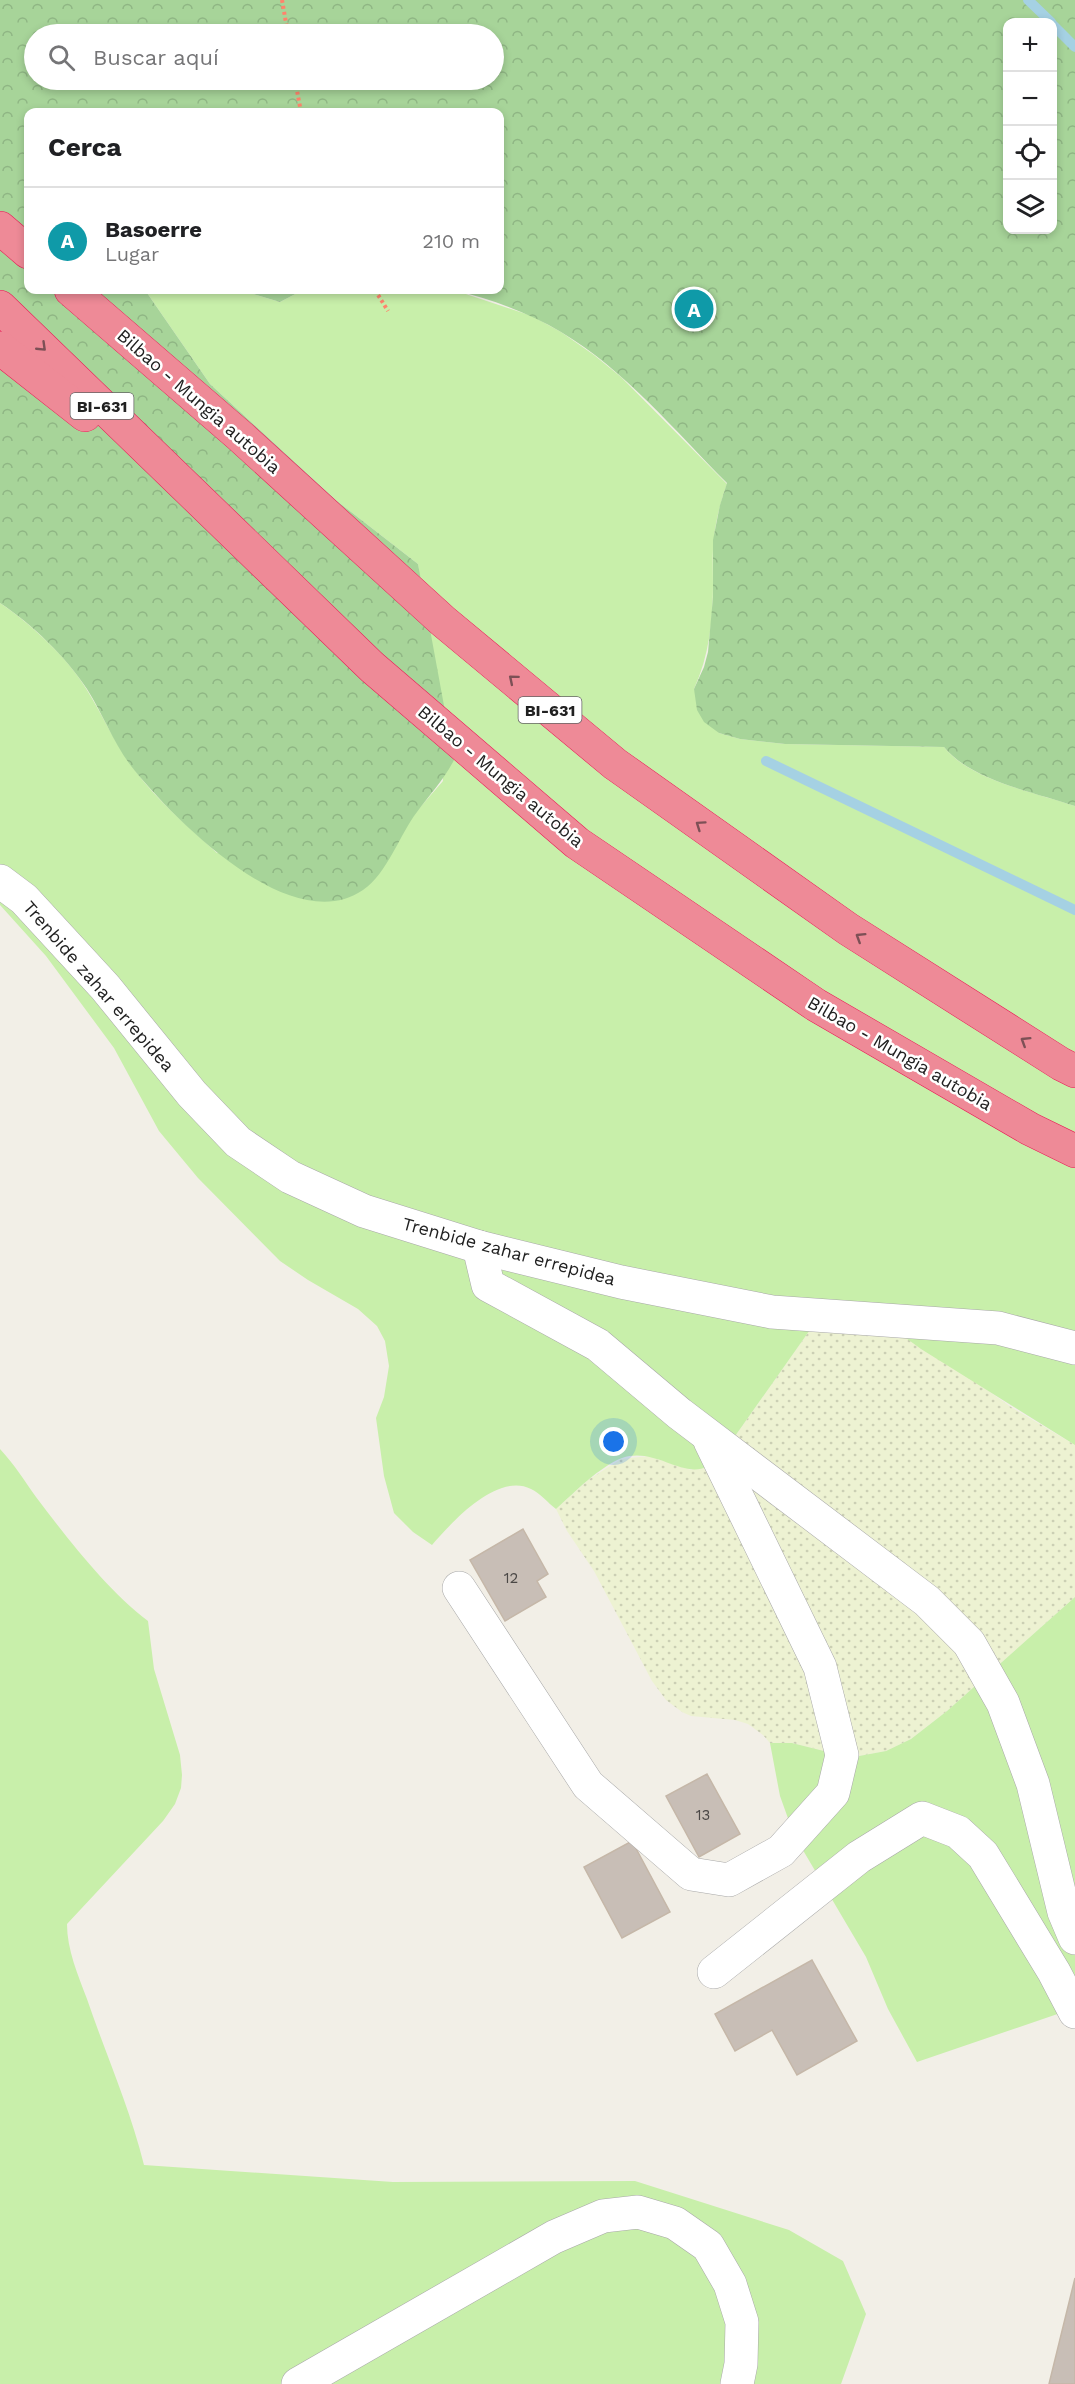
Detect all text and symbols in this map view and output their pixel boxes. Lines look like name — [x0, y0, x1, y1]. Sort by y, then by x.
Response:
map controls — [1003, 18, 1057, 234]
button: + — [1003, 18, 1057, 72]
search box — [24, 24, 504, 90]
icon: search — [45, 41, 78, 74]
text: Buscar aquí — [93, 45, 219, 70]
button: − — [1003, 72, 1057, 126]
button: locate — [1003, 126, 1057, 180]
text: Cerca — [48, 132, 122, 162]
button: layers — [1003, 180, 1057, 234]
text: Basoerre — [105, 217, 202, 242]
text: A — [61, 229, 74, 253]
text: 210 m — [422, 229, 480, 253]
text: Lugar — [105, 242, 159, 266]
pin: A — [674, 286, 714, 332]
street label: Bilbao - Mungia autobia — [113, 324, 285, 478]
one-way arrow — [34, 340, 45, 351]
road number: BI-631 — [70, 393, 134, 419]
one-way arrow — [509, 676, 520, 687]
road number: BI-631 — [518, 697, 582, 723]
street label: Bilbao - Mungia autobia — [414, 701, 588, 851]
one-way arrow — [696, 821, 707, 832]
street label: Trenbide zahar errepidea — [19, 896, 179, 1076]
one-way arrow — [855, 933, 866, 944]
street label: Bilbao - Mungia autobia — [804, 992, 996, 1114]
one-way arrow — [1020, 1037, 1031, 1048]
street label: Trenbide zahar errepidea — [400, 1212, 618, 1290]
your location — [599, 1427, 628, 1456]
house number: 12 — [504, 1569, 518, 1587]
house number: 13 — [696, 1806, 710, 1824]

